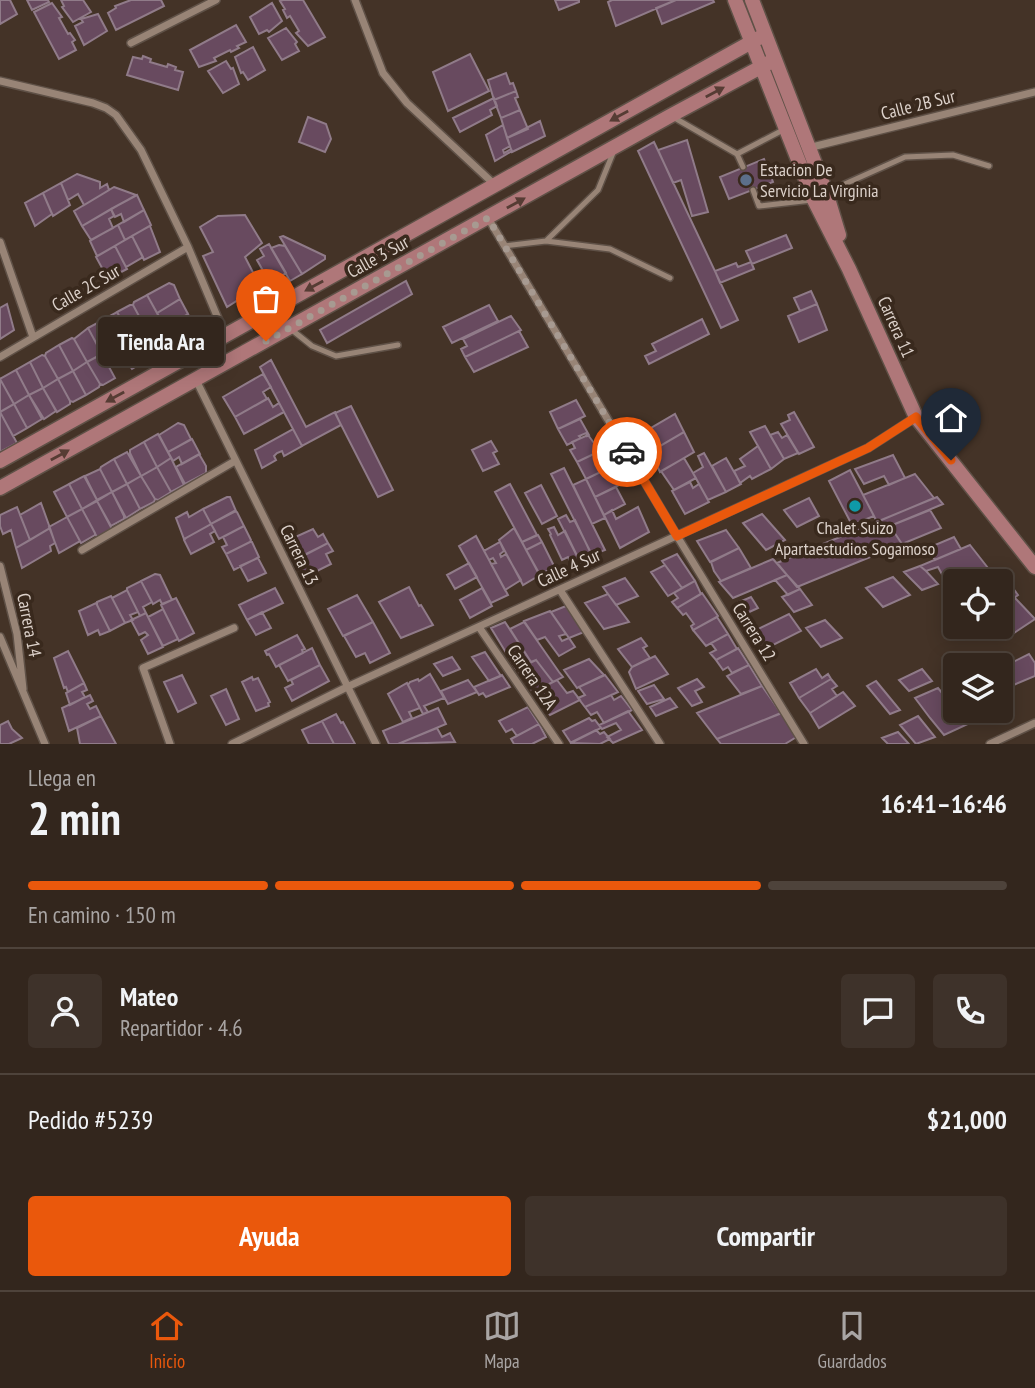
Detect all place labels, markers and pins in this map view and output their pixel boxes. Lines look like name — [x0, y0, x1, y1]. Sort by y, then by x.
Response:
place label: Estacion De Servicio La Virginia — [760, 158, 879, 202]
marker: Estacion De Servicio La Virginia — [738, 172, 754, 188]
pin — [236, 269, 296, 341]
callout: Tienda Ara — [98, 316, 224, 366]
pin — [921, 388, 981, 460]
marker: Chalet Suizo Apartaestudios Sogamoso — [847, 498, 863, 514]
place label: Chalet Suizo Apartaestudios Sogamoso — [775, 516, 935, 560]

